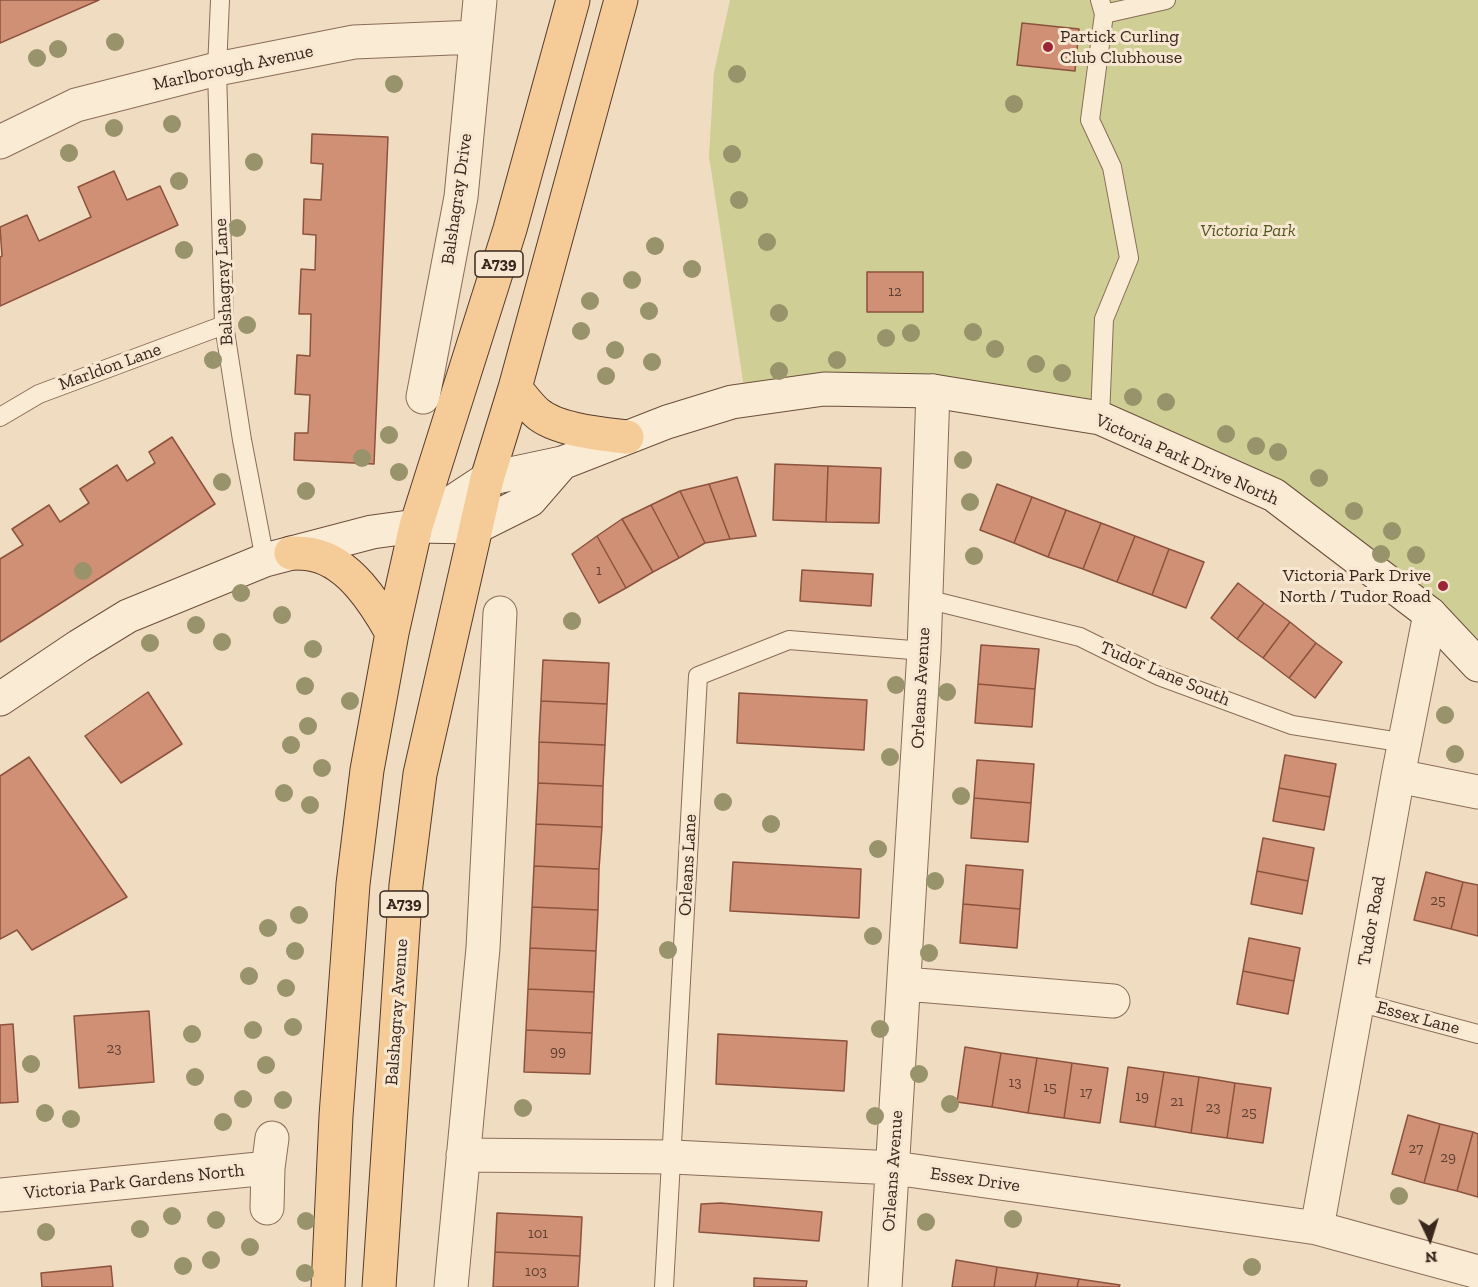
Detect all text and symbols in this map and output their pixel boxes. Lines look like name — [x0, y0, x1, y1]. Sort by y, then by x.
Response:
place label: Partick Curling Club Clubhouse — [1060, 26, 1182, 68]
street label: Marlborough Avenue — [151, 40, 315, 96]
marker: Partick Curling Club Clubhouse — [1041, 40, 1055, 54]
street label: Balshagray Drive — [437, 132, 477, 266]
street label: Balshagray Lane — [210, 218, 238, 346]
park label: Victoria Park — [1200, 220, 1296, 242]
road number: A739 — [475, 251, 523, 277]
house number: 12 — [888, 283, 902, 301]
street label: Marldon Lane — [56, 338, 164, 396]
street label: Victoria Park Drive North — [1092, 410, 1282, 510]
house number: 1 — [596, 562, 602, 580]
place label: Victoria Park Drive North / Tudor Road — [1280, 565, 1431, 608]
marker: Victoria Park Drive North / Tudor Road — [1436, 579, 1450, 593]
street label: Orleans Avenue — [907, 627, 935, 749]
street label: Tudor Lane South — [1097, 637, 1233, 711]
street label: Orleans Lane — [675, 813, 701, 917]
street label: Tudor Road — [1353, 874, 1391, 968]
road number: A739 — [380, 891, 428, 917]
house number: 25 — [1430, 892, 1446, 910]
street label: Balshagray Avenue — [381, 938, 413, 1086]
street label: Essex Lane — [1374, 997, 1462, 1039]
house number: 23 — [106, 1040, 122, 1058]
house number: 99 — [550, 1043, 566, 1061]
house number: 13 — [1008, 1074, 1022, 1092]
house number: 15 — [1043, 1079, 1057, 1097]
house number: 17 — [1080, 1084, 1092, 1102]
house number: 19 — [1135, 1088, 1149, 1106]
house number: 21 — [1170, 1093, 1184, 1111]
house number: 23 — [1205, 1099, 1221, 1117]
house number: 25 — [1241, 1104, 1257, 1122]
street label: Orleans Avenue — [878, 1109, 908, 1233]
house number: 27 — [1409, 1140, 1423, 1158]
house number: 29 — [1440, 1149, 1456, 1167]
street label: Victoria Park Gardens North — [23, 1160, 245, 1204]
street label: Essex Drive — [929, 1163, 1021, 1197]
north arrow — [1400, 1209, 1460, 1269]
house number: 101 — [528, 1225, 548, 1243]
text: N — [1425, 1248, 1438, 1267]
house number: 103 — [525, 1263, 547, 1281]

